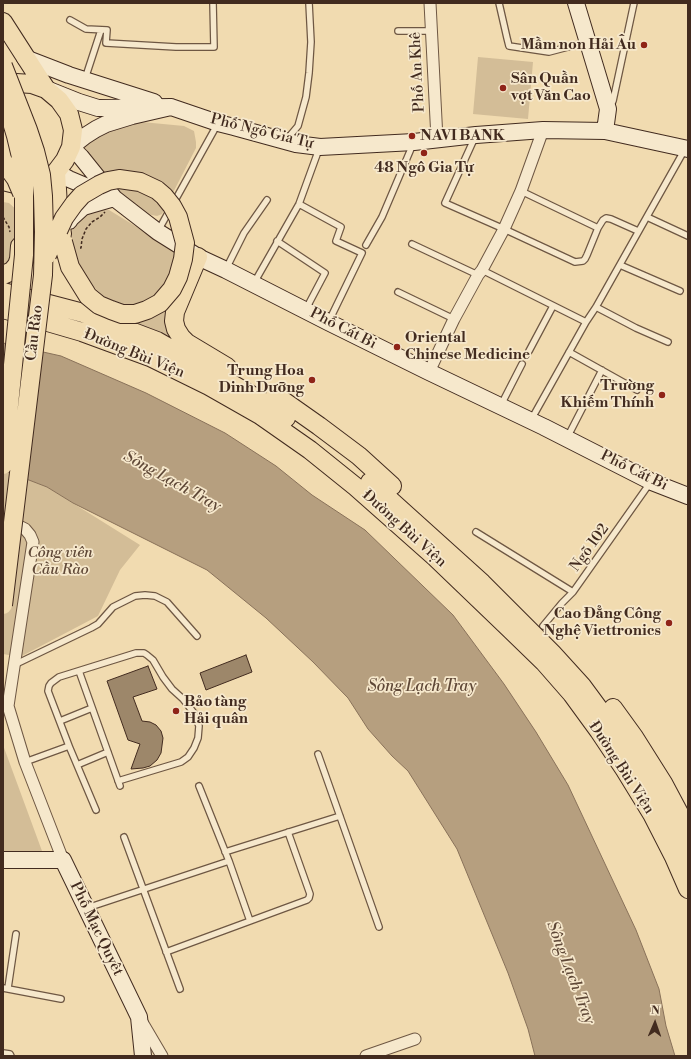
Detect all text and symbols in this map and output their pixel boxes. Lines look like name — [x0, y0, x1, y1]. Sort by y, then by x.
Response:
street label: Phố An Khê — [407, 31, 429, 113]
place label: Mầm non Hải Âu — [521, 36, 636, 54]
marker: Mầm non Hải Âu — [639, 40, 649, 50]
place label: Sân Quần vợt Văn Cao — [511, 70, 591, 105]
marker: Sân Quần vợt Văn Cao — [498, 83, 508, 93]
street label: Phố Ngô Gia Tự — [209, 110, 315, 154]
place label: NAVI BANK — [420, 127, 505, 145]
marker: NAVI BANK — [407, 131, 417, 141]
marker: 48 Ngô Gia Tự — [419, 148, 429, 158]
place label: 48 Ngô Gia Tự — [374, 159, 474, 177]
street label: Cầu Rào — [23, 304, 47, 362]
street label: Phố Cát Bi — [307, 305, 379, 353]
street label: Đường Bùi Viện — [81, 326, 187, 382]
place label: Oriental Chinese Medicine — [405, 329, 530, 364]
marker: Oriental Chinese Medicine — [392, 342, 402, 352]
place label: Trung Hoa Dinh Dưỡng — [219, 362, 304, 397]
marker: Trung Hoa Dinh Dưỡng — [307, 375, 317, 385]
place label: Trường Khiếm Thính — [560, 377, 654, 412]
marker: Trường Khiếm Thính — [657, 390, 667, 400]
water label: Sông Lạch Tray — [120, 447, 224, 517]
street label: Phố Cát Bi — [597, 447, 671, 495]
street label: Đường Bùi Viện — [358, 487, 450, 571]
street label: Ngõ 102 — [567, 521, 613, 575]
park label: Công viên Cầu Rào — [27, 544, 93, 579]
place label: Cao Đẳng Công Nghệ Viettronics — [543, 605, 661, 640]
marker: Cao Đẳng Công Nghệ Viettronics — [664, 618, 674, 628]
water label: Sông Lạch Tray — [368, 677, 476, 697]
place label: Bảo tàng Hải quân — [184, 693, 248, 728]
marker: Bảo tàng Hải quân — [171, 706, 181, 716]
street label: Đường Bùi Viện — [584, 718, 658, 818]
street label: Phố Mạc Quyêt — [65, 879, 127, 979]
water label: Sông Lạch Tray — [542, 919, 598, 1027]
north arrow — [635, 1003, 675, 1043]
text: N — [651, 1004, 660, 1018]

